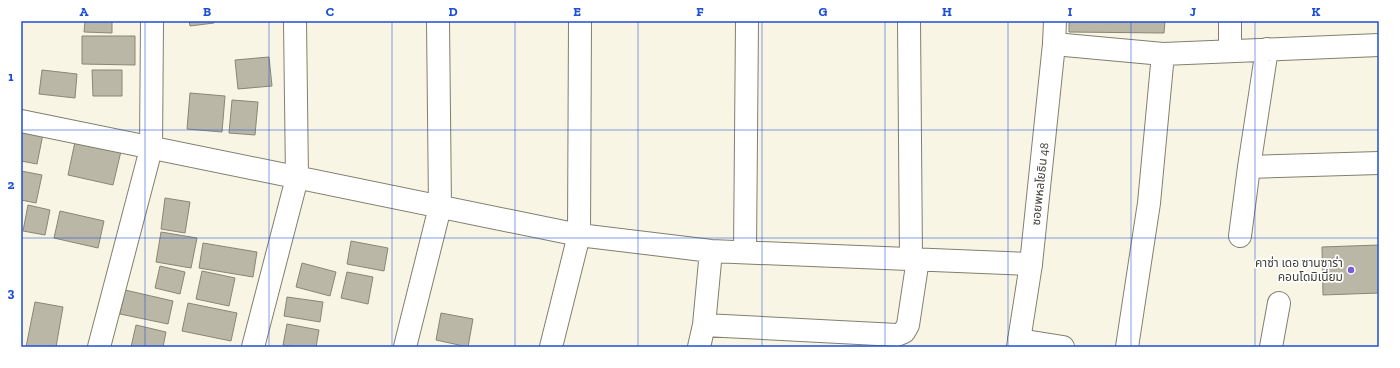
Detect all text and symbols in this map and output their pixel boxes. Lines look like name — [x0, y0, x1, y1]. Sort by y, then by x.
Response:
text: A — [80, 4, 89, 19]
text: B — [203, 4, 211, 19]
text: C — [326, 4, 334, 19]
text: D — [448, 4, 458, 19]
text: E — [573, 4, 581, 19]
text: F — [696, 4, 704, 19]
text: G — [819, 4, 828, 19]
text: H — [942, 4, 952, 19]
text: I — [1068, 4, 1073, 19]
text: J — [1190, 4, 1196, 19]
text: K — [1312, 4, 1321, 19]
text: 1 — [8, 69, 14, 84]
street label: ซอยพหลโยธิน 48 — [1029, 142, 1051, 226]
text: 2 — [8, 177, 15, 192]
place label: คาซ่า เดอ ซานซาร่า คอนโดมิเนี่ยม — [1255, 256, 1343, 284]
marker: คาซ่า เดอ ซานซาร่า คอนโดมิเนี่ยม — [1346, 265, 1356, 275]
text: 3 — [8, 285, 15, 300]

